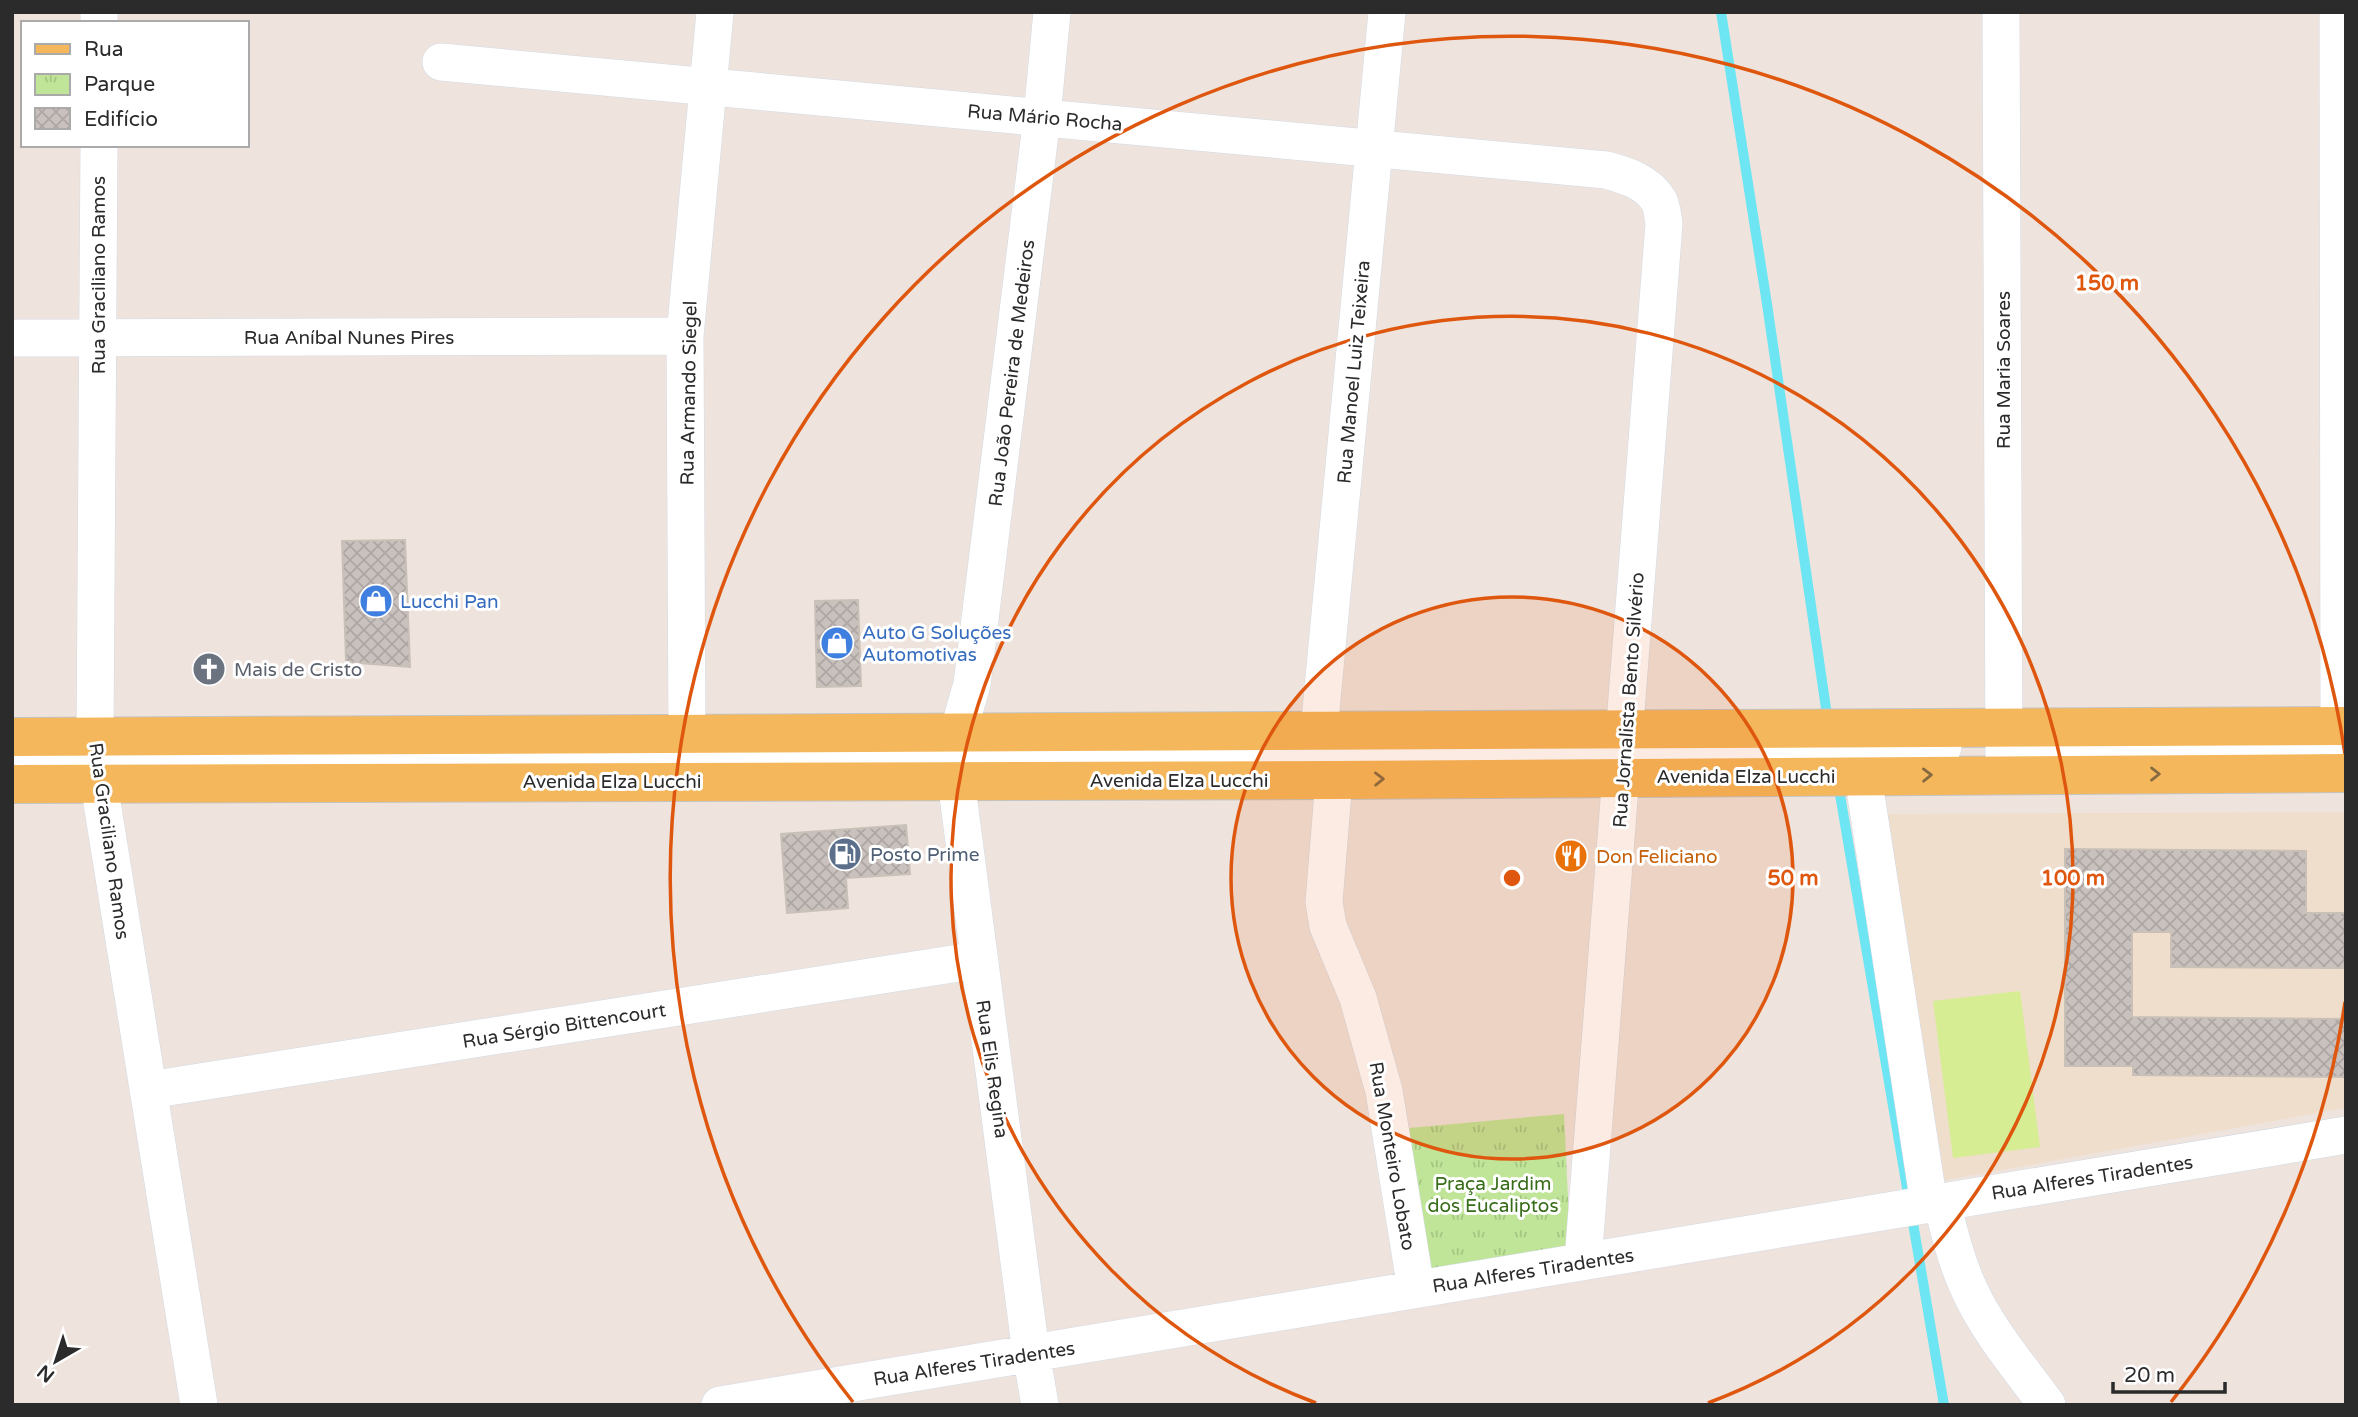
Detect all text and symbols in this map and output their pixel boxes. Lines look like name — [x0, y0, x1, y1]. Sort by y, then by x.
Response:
legend — [21, 21, 248, 147]
text: Rua — [84, 37, 124, 62]
text: Parque — [84, 72, 155, 97]
street label: Rua Mário Rocha — [966, 100, 1123, 136]
text: Edifício — [84, 107, 158, 132]
street label: Rua Graciliano Ramos — [88, 176, 110, 374]
street label: Rua João Pereira de Medeiros — [985, 238, 1039, 508]
street label: Rua Manoel Luiz Teixeira — [1333, 259, 1375, 485]
text: 150 m — [2075, 271, 2139, 296]
street label: Rua Maria Soares — [1993, 291, 2015, 449]
street label: Rua Armando Siegel — [676, 300, 702, 486]
street label: Rua Aníbal Nunes Pires — [244, 327, 454, 349]
street label: Rua Jornalista Bento Silvério — [1609, 572, 1649, 829]
shop icon: Lucchi Pan — [357, 582, 395, 620]
place label: Lucchi Pan — [400, 591, 498, 613]
place label: Auto G Soluções Automotivas — [862, 622, 1011, 666]
shop icon: Auto G Soluções Automotivas — [818, 624, 856, 662]
church icon: Mais de Cristo — [190, 650, 228, 688]
place label: Mais de Cristo — [234, 659, 362, 681]
street label: Rua Graciliano Ramos — [84, 741, 134, 941]
street label: Avenida Elza Lucchi — [1656, 766, 1836, 788]
one-way arrow — [2150, 766, 2161, 782]
one-way arrow — [1923, 767, 1933, 783]
street label: Avenida Elza Lucchi — [1089, 770, 1269, 792]
street label: Avenida Elza Lucchi — [522, 771, 702, 793]
one-way arrow — [1374, 771, 1385, 787]
fuel station icon: Posto Prime — [826, 835, 864, 873]
restaurant icon: Don Feliciano — [1552, 837, 1590, 875]
place label: Posto Prime — [870, 844, 980, 866]
place label: Don Feliciano — [1596, 846, 1718, 868]
centre of rings — [1500, 866, 1524, 890]
text: 50 m — [1767, 866, 1819, 891]
text: 100 m — [2041, 866, 2105, 891]
street label: Rua Elis Regina — [971, 998, 1013, 1140]
street label: Rua Sérgio Bittencourt — [461, 999, 667, 1053]
street label: Rua Monteiro Lobato — [1365, 1060, 1419, 1252]
street label: Rua Alferes Tiradentes — [1990, 1151, 2195, 1205]
park label: Praça Jardim dos Eucaliptos — [1427, 1173, 1559, 1217]
street label: Rua Alferes Tiradentes — [1431, 1244, 1636, 1298]
north arrow — [21, 1326, 91, 1396]
street label: Rua Alferes Tiradentes — [872, 1337, 1077, 1391]
scale bar — [2113, 1350, 2225, 1394]
text: N — [33, 1360, 59, 1387]
text: 20 m — [2124, 1363, 2175, 1388]

